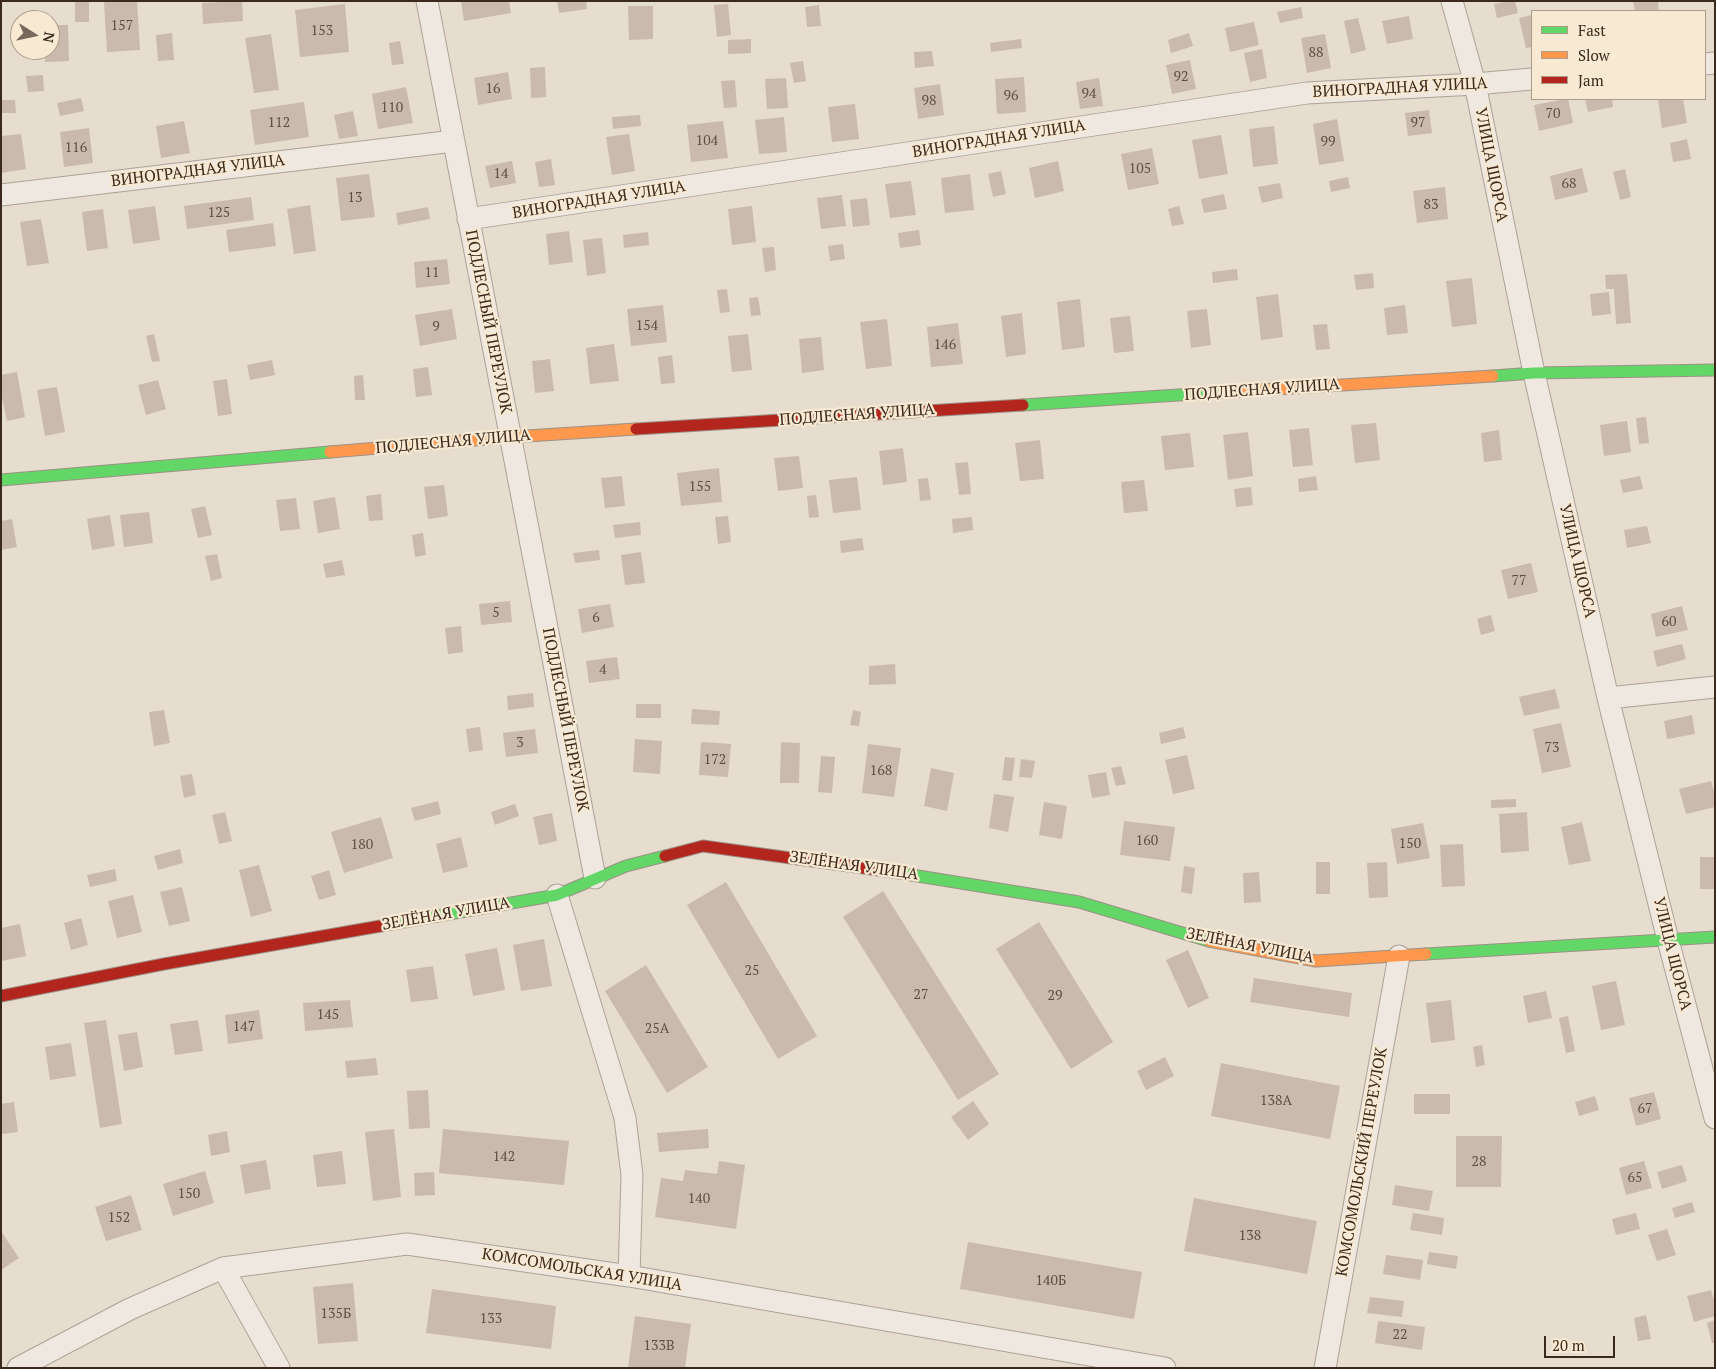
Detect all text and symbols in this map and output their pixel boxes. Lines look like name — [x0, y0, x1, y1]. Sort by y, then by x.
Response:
north arrow — [10, 10, 60, 60]
legend — [1531, 10, 1706, 100]
house number: 157 — [111, 18, 133, 34]
text: Fast — [1578, 20, 1606, 40]
house number: 153 — [311, 23, 333, 39]
text: N — [39, 31, 60, 44]
house number: 88 — [1309, 45, 1323, 61]
text: Slow — [1578, 45, 1610, 65]
house number: 92 — [1174, 69, 1188, 85]
text: Jam — [1578, 70, 1604, 90]
street label: ВИНОГРАДНАЯ УЛИЦА — [1312, 74, 1488, 102]
house number: 16 — [486, 81, 500, 97]
house number: 94 — [1082, 86, 1096, 102]
house number: 96 — [1004, 88, 1018, 104]
house number: 98 — [922, 93, 936, 109]
house number: 110 — [381, 100, 403, 116]
street label: УЛИЦА ЩОРСА — [1470, 106, 1512, 224]
house number: 70 — [1546, 106, 1560, 122]
house number: 112 — [268, 115, 290, 131]
house number: 97 — [1411, 115, 1425, 131]
street label: ВИНОГРАДНАЯ УЛИЦА — [911, 116, 1087, 162]
house number: 104 — [696, 133, 718, 149]
house number: 99 — [1321, 134, 1335, 150]
house number: 116 — [65, 140, 87, 156]
street label: ВИНОГРАДНАЯ УЛИЦА — [110, 151, 286, 191]
house number: 105 — [1129, 161, 1151, 177]
house number: 14 — [494, 166, 508, 182]
house number: 68 — [1562, 176, 1576, 192]
street label: ВИНОГРАДНАЯ УЛИЦА — [511, 177, 687, 223]
house number: 13 — [348, 190, 362, 206]
house number: 83 — [1424, 197, 1438, 213]
house number: 125 — [208, 205, 230, 221]
street label: ПОДЛЕСНЫЙ ПЕРЕУЛОК — [461, 228, 515, 416]
house number: 11 — [425, 265, 439, 281]
house number: 154 — [636, 318, 658, 334]
house number: 9 — [432, 319, 440, 335]
house number: 146 — [934, 337, 956, 353]
street label: ПОДЛЕСНАЯ УЛИЦА — [1184, 375, 1340, 405]
street label: ПОДЛЕСНАЯ УЛИЦА — [779, 400, 935, 430]
street label: ПОДЛЕСНАЯ УЛИЦА — [375, 426, 531, 458]
house number: 155 — [689, 479, 711, 495]
street label: УЛИЦА ЩОРСА — [1555, 502, 1599, 620]
house number: 77 — [1512, 573, 1526, 589]
house number: 5 — [492, 605, 500, 621]
house number: 6 — [592, 610, 600, 626]
house number: 60 — [1662, 614, 1676, 630]
street label: ПОДЛЕСНЫЙ ПЕРЕУЛОК — [538, 626, 592, 814]
house number: 4 — [599, 662, 607, 678]
house number: 3 — [516, 735, 524, 751]
house number: 73 — [1545, 740, 1559, 756]
house number: 172 — [704, 752, 726, 768]
house number: 168 — [870, 763, 892, 779]
house number: 160 — [1136, 833, 1158, 849]
house number: 150 — [1399, 836, 1421, 852]
house number: 180 — [351, 837, 373, 853]
street label: ЗЕЛЁНАЯ УЛИЦА — [789, 847, 919, 885]
street label: ЗЕЛЁНАЯ УЛИЦА — [381, 893, 511, 935]
street label: УЛИЦА ЩОРСА — [1649, 895, 1695, 1013]
street label: ЗЕЛЁНАЯ УЛИЦА — [1185, 924, 1315, 968]
house number: 25 — [745, 963, 759, 979]
house number: 27 — [914, 987, 928, 1003]
house number: 29 — [1048, 988, 1062, 1004]
house number: 145 — [317, 1007, 339, 1023]
house number: 147 — [233, 1019, 255, 1035]
house number: 25А — [645, 1021, 669, 1037]
street label: КОМСОМОЛЬСКИЙ ПЕРЕУЛОК — [1332, 1046, 1392, 1278]
house number: 138А — [1260, 1093, 1292, 1109]
house number: 67 — [1638, 1101, 1652, 1117]
house number: 142 — [493, 1149, 515, 1165]
house number: 28 — [1472, 1154, 1486, 1170]
house number: 65 — [1628, 1170, 1642, 1186]
house number: 150 — [178, 1186, 200, 1202]
house number: 140 — [688, 1191, 710, 1207]
house number: 152 — [108, 1210, 130, 1226]
house number: 138 — [1239, 1228, 1261, 1244]
street label: КОМСОМОЛЬСКАЯ УЛИЦА — [481, 1245, 683, 1295]
house number: 140Б — [1036, 1273, 1066, 1289]
house number: 135Б — [321, 1306, 351, 1322]
house number: 133 — [480, 1311, 502, 1327]
scale bar — [1546, 1326, 1617, 1358]
house number: 22 — [1393, 1327, 1407, 1343]
text: 20 m — [1552, 1335, 1585, 1355]
house number: 133В — [644, 1338, 674, 1354]

